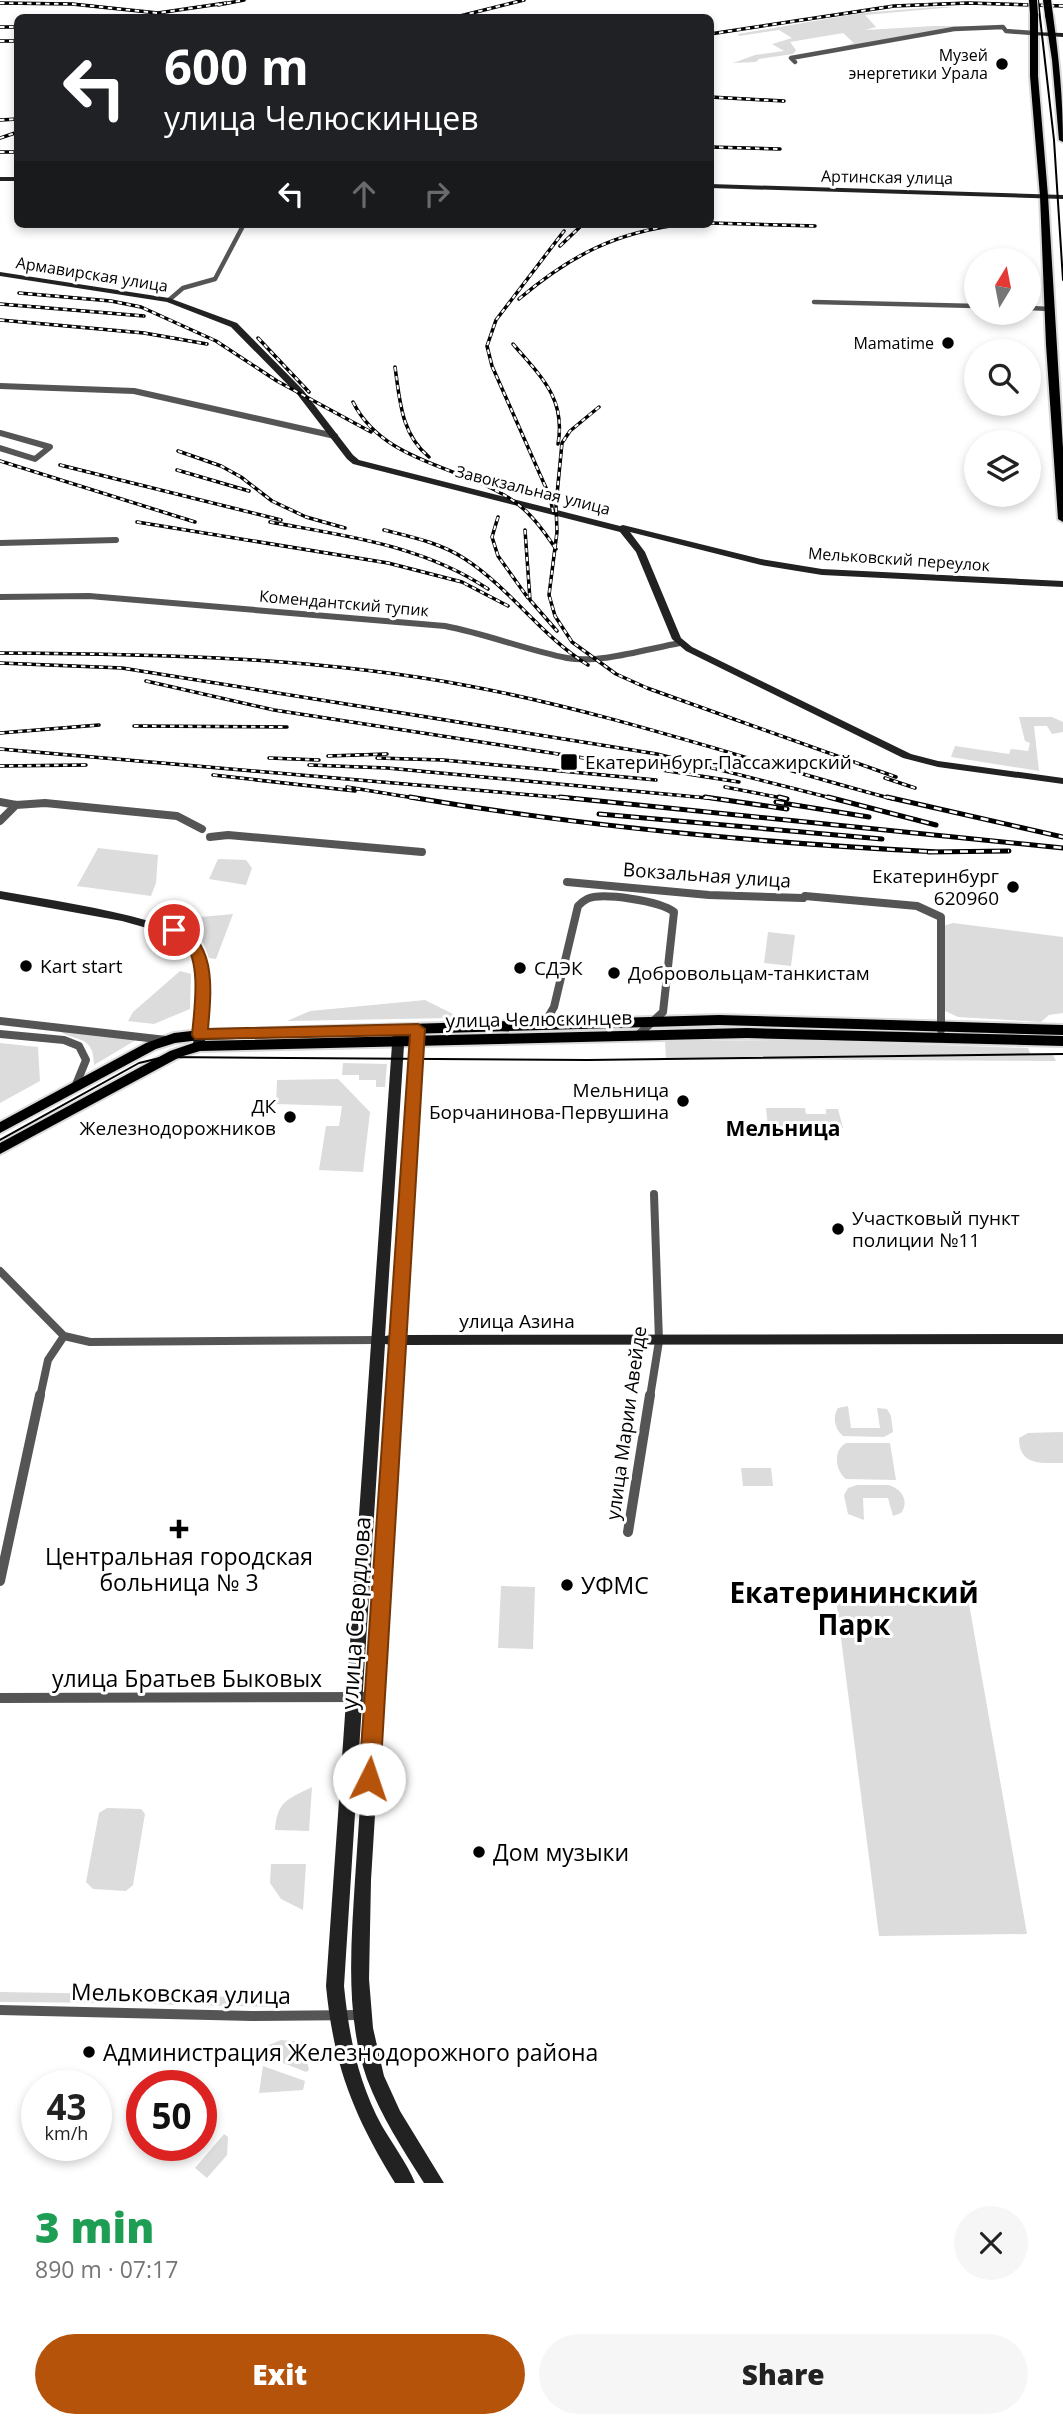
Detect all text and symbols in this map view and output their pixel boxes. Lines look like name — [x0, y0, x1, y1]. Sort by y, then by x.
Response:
text: 600 m — [164, 33, 309, 99]
icon: left — [49, 42, 140, 133]
place label: Музей энергетики Урала — [848, 44, 988, 84]
marker: Музей энергетики Урала — [994, 56, 1010, 72]
text: улица Челюскинцев — [164, 96, 479, 139]
street label: Артинская улица — [821, 165, 953, 189]
icon: left — [272, 175, 310, 213]
icon: ahead — [345, 175, 383, 213]
icon: right — [418, 175, 456, 213]
north arrow — [964, 248, 1041, 326]
map controls — [964, 248, 1041, 507]
street label: Армавирская улица — [14, 251, 170, 297]
place label: Mamatime — [853, 332, 934, 354]
marker: Mamatime — [940, 335, 956, 351]
button: search — [964, 339, 1041, 416]
button: layers — [964, 430, 1041, 507]
street label: Завокзальная улица — [453, 460, 613, 520]
street label: Мельковский переулок — [807, 542, 991, 576]
street label: Комендантский тупик — [258, 585, 431, 621]
place label: Екатеринбург-Пассажирский — [585, 749, 852, 775]
marker: Екатеринбург-Пассажирский — [559, 752, 579, 772]
street label: Вокзальная улица — [622, 856, 792, 894]
place label: Екатеринбург 620960 — [872, 863, 999, 911]
marker: Екатеринбург 620960 — [1005, 879, 1021, 895]
pin — [144, 900, 204, 960]
icon: arrive — [155, 911, 193, 949]
place label: Kart start — [40, 953, 123, 979]
place label: СДЭК — [534, 955, 583, 981]
marker: Kart start — [18, 958, 34, 974]
marker: СДЭК — [512, 960, 528, 976]
place label: Добровольцам-танкистам — [628, 960, 870, 986]
marker: Добровольцам-танкистам — [606, 965, 622, 981]
street label: улица Челюскинцев — [445, 1004, 633, 1034]
place label: Мельница Борчанинова-Первушина — [429, 1077, 669, 1125]
place label: ДК Железнодорожников — [80, 1093, 276, 1141]
marker: Мельница Борчанинова-Первушина — [675, 1093, 691, 1109]
marker: ДК Железнодорожников — [282, 1109, 298, 1125]
district label: Мельница — [726, 1114, 840, 1142]
place label: Участковый пункт полиции №11 — [852, 1205, 1020, 1253]
marker: Участковый пункт полиции №11 — [830, 1221, 846, 1237]
street label: улица Азина — [459, 1308, 575, 1334]
street label: улица Марии Авейде — [600, 1324, 652, 1522]
street label: улица Свердлова — [332, 1515, 378, 1711]
marker: Центральная городская больница № 3 — [169, 1519, 189, 1539]
place label: Центральная городская больница № 3 — [45, 1540, 313, 1598]
place label: УФМС — [581, 1569, 649, 1601]
district label: Екатерининский Парк — [729, 1573, 979, 1643]
marker: УФМС — [559, 1577, 575, 1593]
street label: улица Братьев Быковых — [52, 1662, 322, 1694]
position arrow — [332, 1742, 406, 1816]
place label: Дом музыки — [493, 1836, 629, 1868]
marker: Дом музыки — [471, 1844, 487, 1860]
street label: Мельковская улица — [71, 1975, 291, 2011]
place label: Администрация Железнодорожного района — [103, 2036, 598, 2068]
marker: Администрация Железнодорожного района — [81, 2044, 97, 2060]
speed limit sign: 50 — [126, 2070, 217, 2161]
text: 43 — [46, 2083, 87, 2130]
text: km/h — [45, 2121, 88, 2145]
text: 3 min — [35, 2198, 154, 2255]
button: close — [954, 2206, 1028, 2280]
text: 890 m · 07:17 — [35, 2253, 178, 2285]
button: Exit — [35, 2334, 525, 2414]
button: Share — [539, 2334, 1028, 2414]

